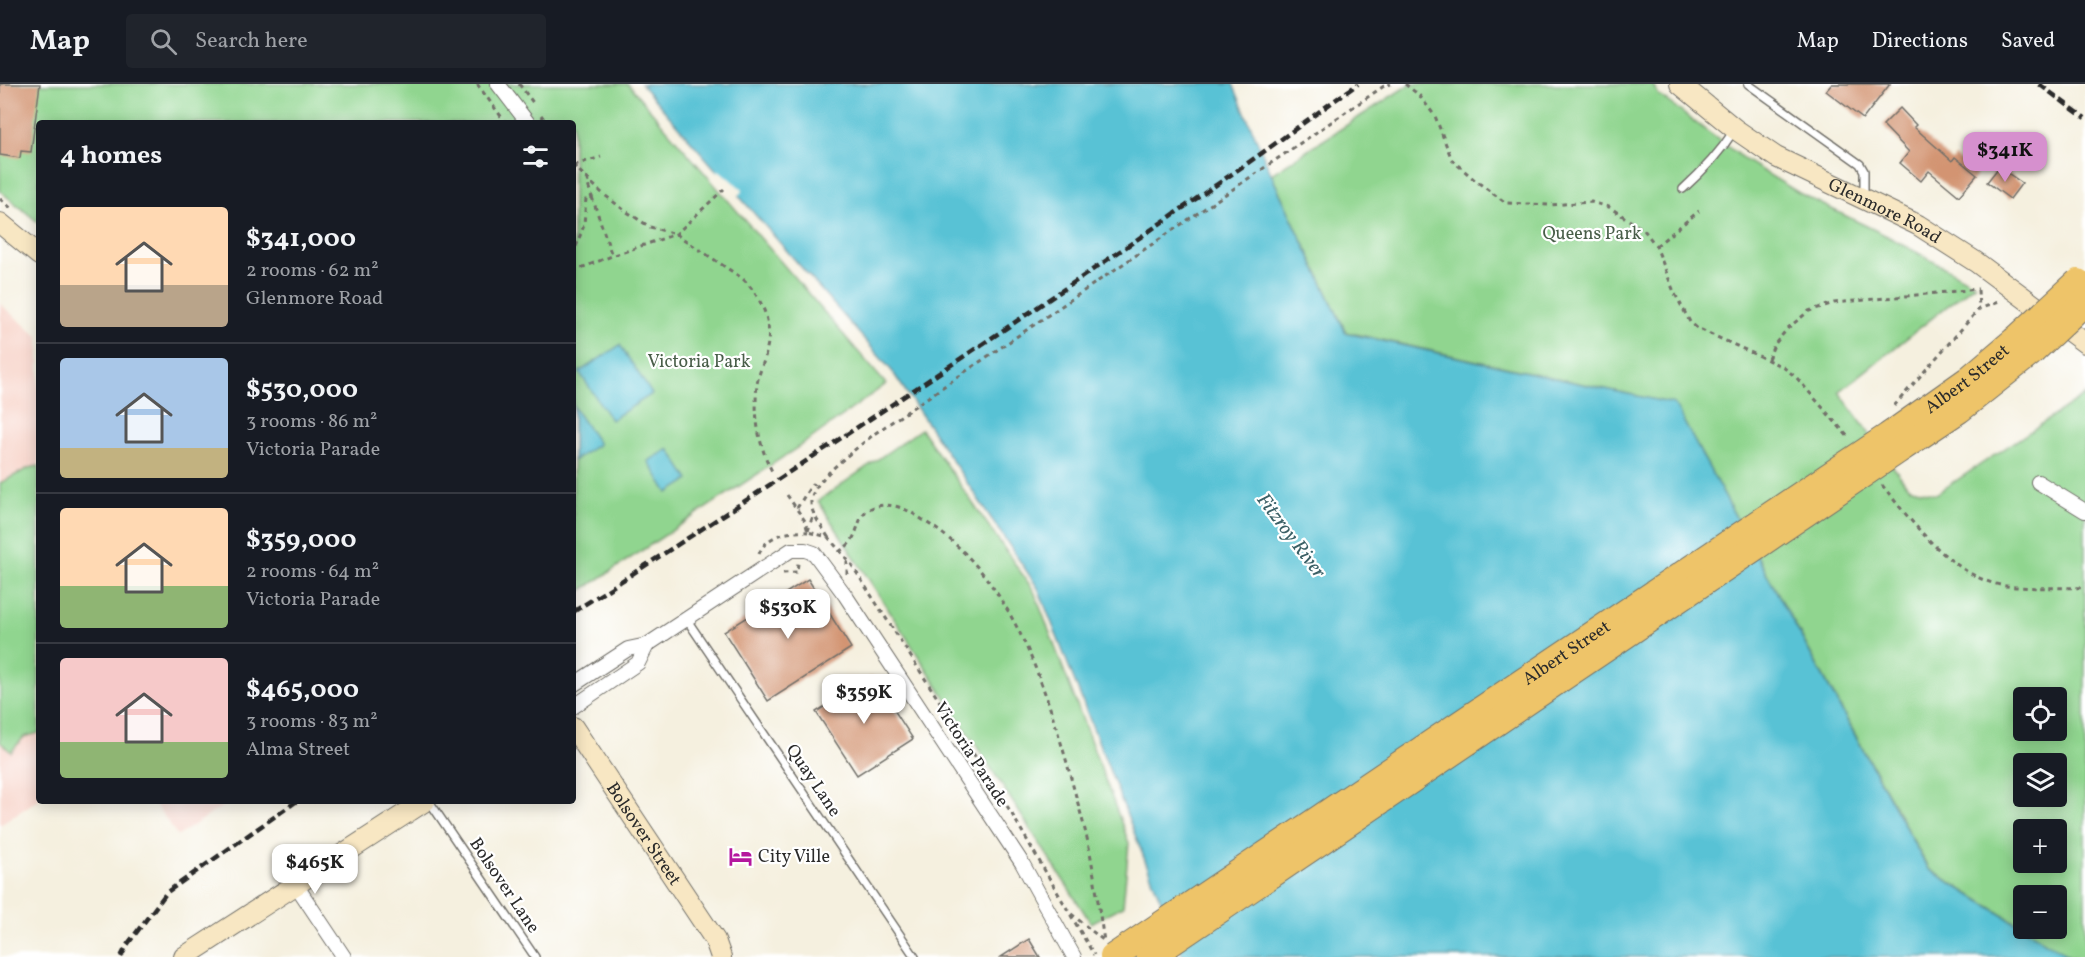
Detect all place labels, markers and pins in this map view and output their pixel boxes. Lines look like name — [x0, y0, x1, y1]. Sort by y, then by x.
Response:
pin: $341K — [1963, 132, 2047, 183]
pin: $530K — [746, 589, 830, 640]
pin: $359K — [822, 674, 906, 725]
hotel icon: City Ville — [727, 843, 753, 869]
pin: $465K — [273, 844, 357, 895]
place label: City Ville — [758, 845, 830, 870]

